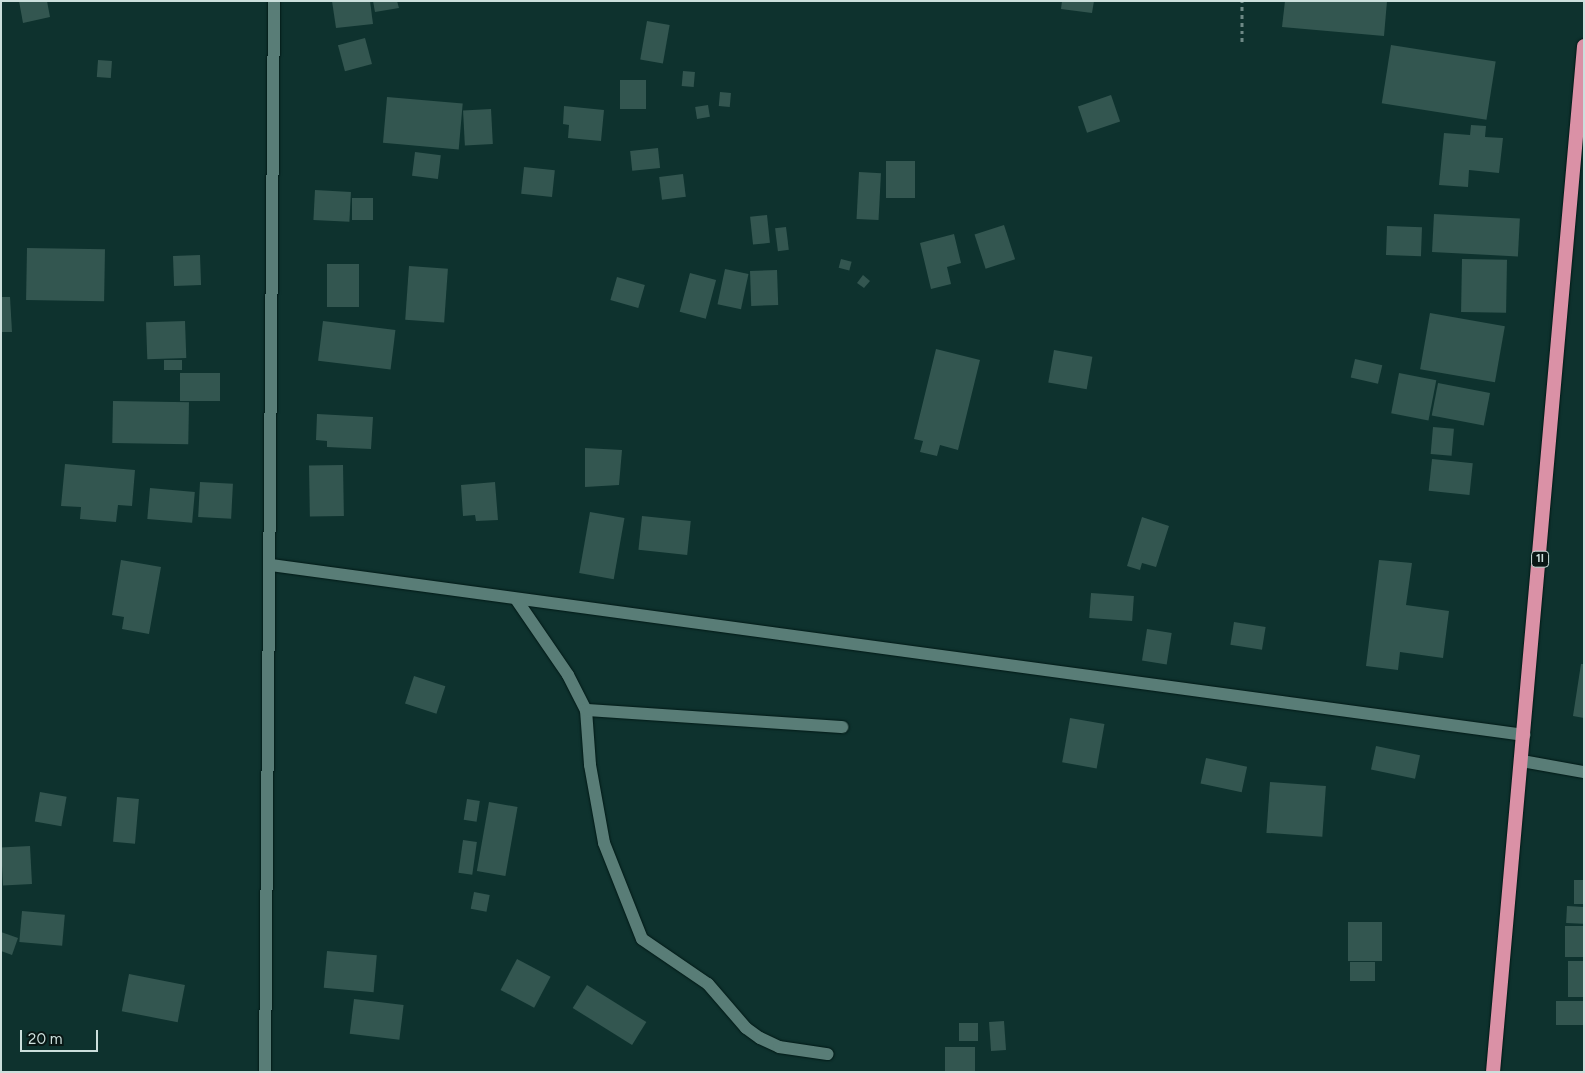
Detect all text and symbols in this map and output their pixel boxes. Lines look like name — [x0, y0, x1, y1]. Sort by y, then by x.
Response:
road number: 1I — [1530, 550, 1550, 568]
scale bar — [22, 1020, 100, 1052]
text: 20 m — [28, 1030, 62, 1048]

